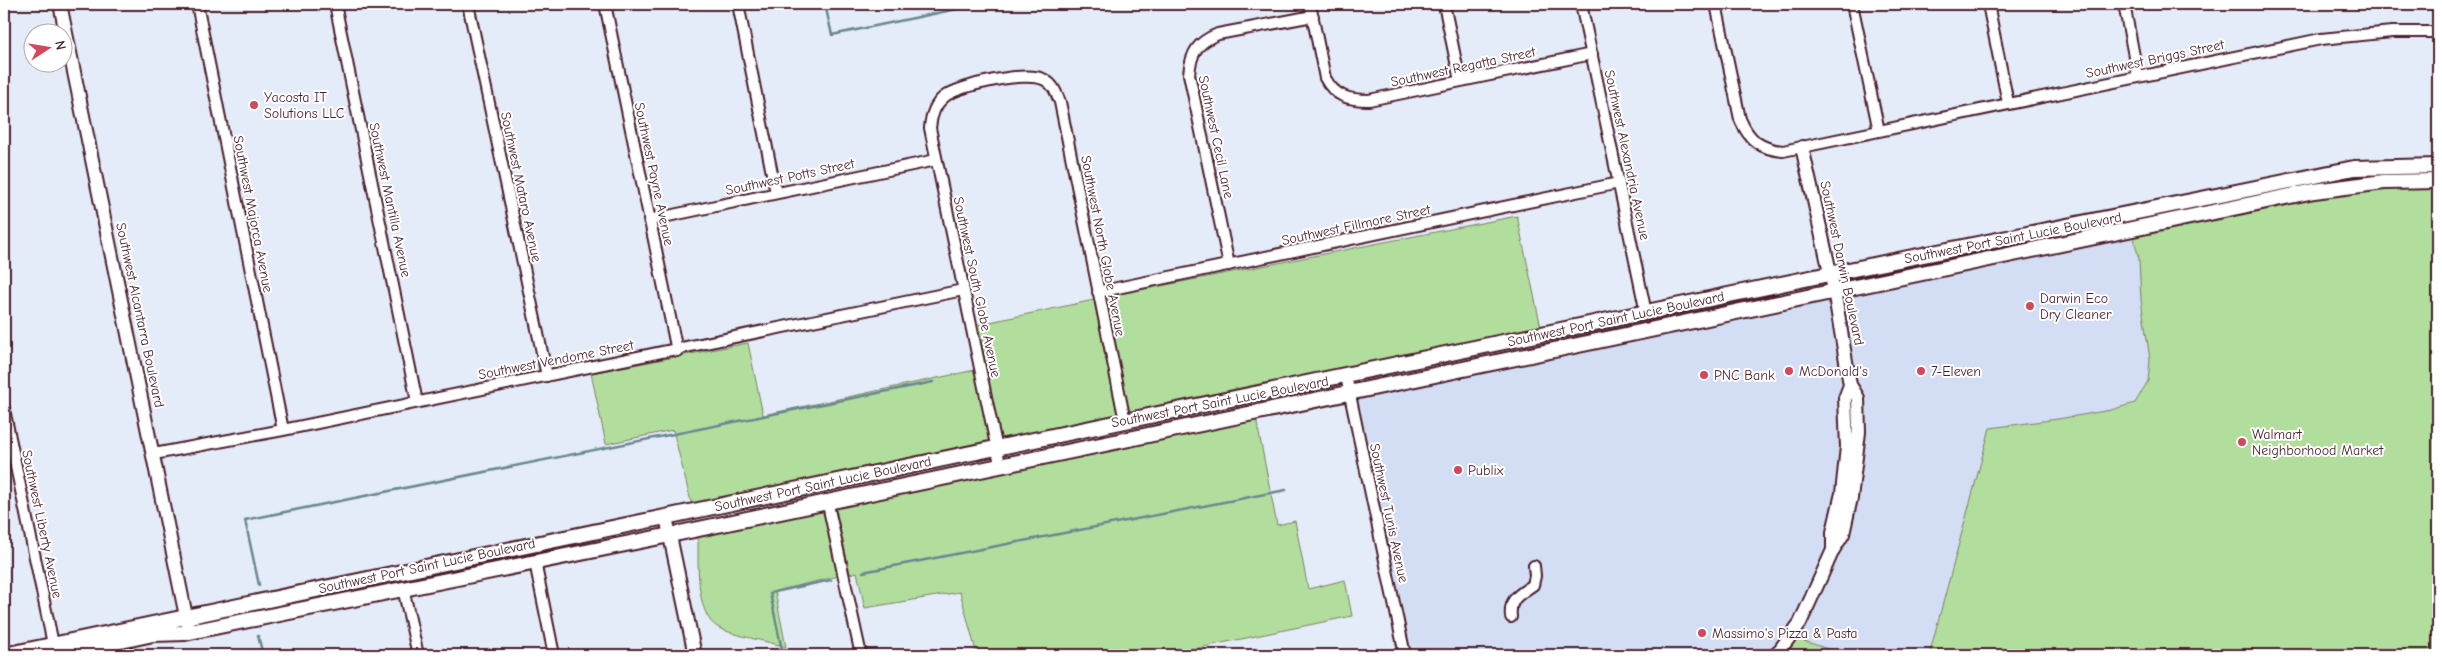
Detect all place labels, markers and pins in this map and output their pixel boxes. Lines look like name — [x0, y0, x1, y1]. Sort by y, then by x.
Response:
place label: Yacosta IT Solutions LLC — [264, 89, 345, 122]
marker: Yacosta IT Solutions LLC — [248, 99, 260, 111]
place label: Darwin Eco Dry Cleaner — [2040, 290, 2112, 323]
marker: Darwin Eco Dry Cleaner — [2024, 300, 2036, 312]
place label: McDonald's — [1799, 363, 1868, 380]
place label: 7-Eleven — [1931, 363, 1981, 380]
marker: McDonald's — [1783, 365, 1795, 377]
marker: 7-Eleven — [1915, 365, 1927, 377]
place label: PNC Bank — [1714, 367, 1775, 384]
marker: PNC Bank — [1698, 369, 1710, 381]
place label: Walmart Neighborhood Market — [2252, 426, 2384, 459]
marker: Walmart Neighborhood Market — [2236, 436, 2248, 448]
place label: Publix — [1468, 462, 1504, 479]
marker: Publix — [1452, 464, 1464, 476]
place label: Massimo's Pizza & Pasta — [1712, 625, 1858, 642]
marker: Massimo's Pizza & Pasta — [1696, 627, 1708, 639]

